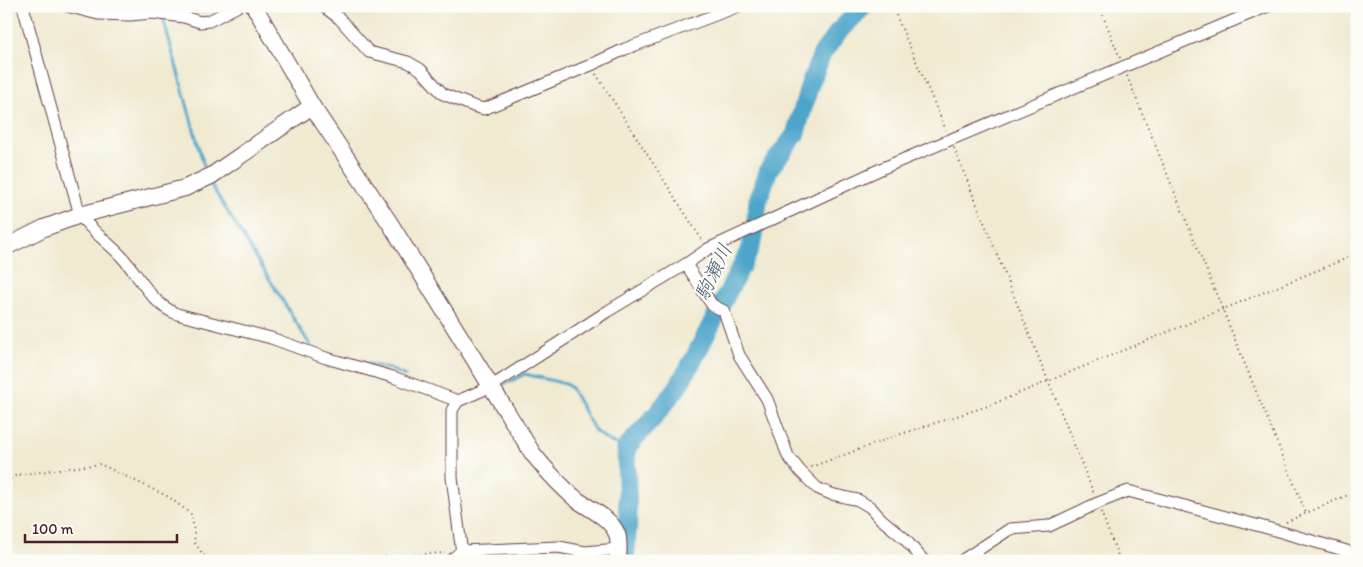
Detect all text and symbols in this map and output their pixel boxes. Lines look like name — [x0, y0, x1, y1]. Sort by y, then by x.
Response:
water label: 駒瀬川 — [689, 240, 737, 304]
scale bar — [25, 512, 178, 544]
text: 100 m — [32, 520, 74, 538]

